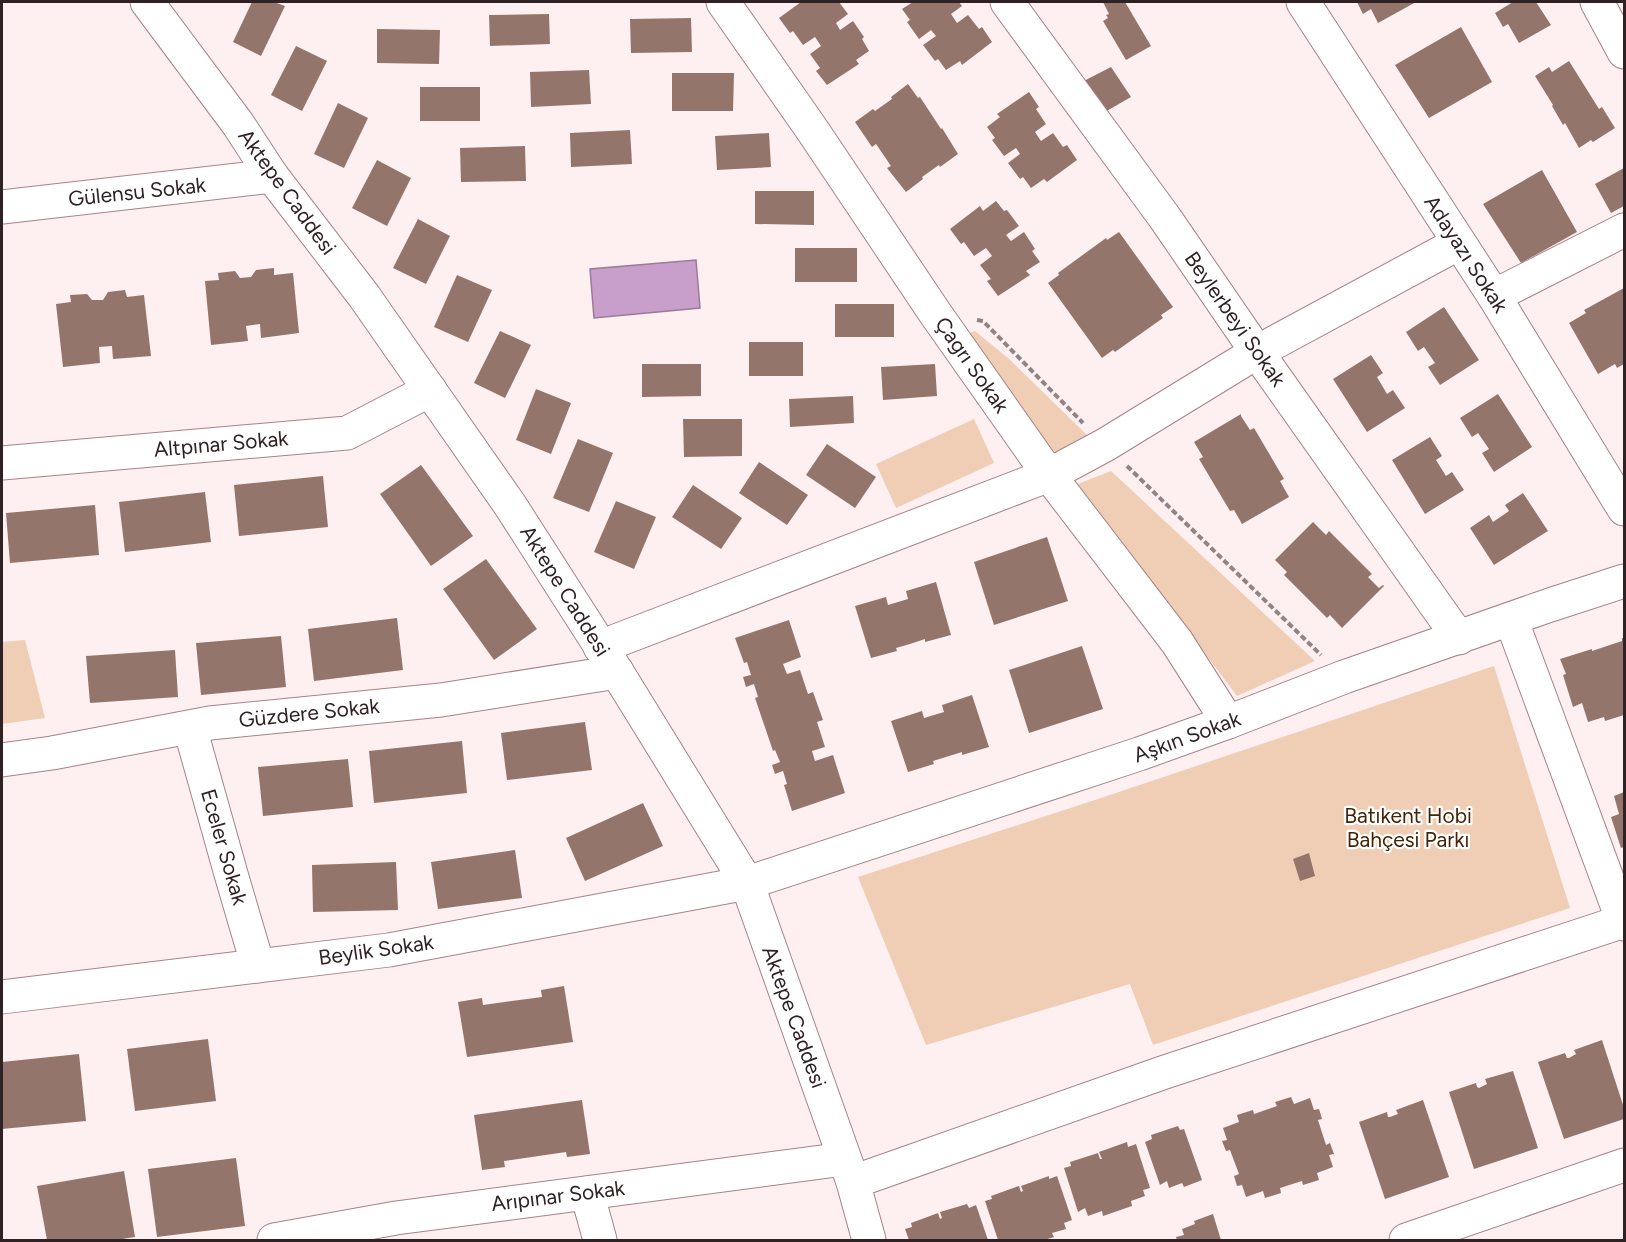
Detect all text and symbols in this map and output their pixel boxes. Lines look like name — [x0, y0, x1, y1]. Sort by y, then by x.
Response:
street label: Aktepe Caddesi — [233, 124, 341, 259]
street label: Gülensu Sokak — [67, 172, 208, 211]
street label: Adayazı Sokak — [1419, 190, 1514, 318]
street label: Beylerbeyi Sokak — [1180, 247, 1292, 392]
street label: Çagrı Sokak — [930, 312, 1015, 418]
street label: Altpınar Sokak — [153, 425, 290, 462]
street label: Aktepe Caddesi — [515, 521, 616, 661]
street label: Güzdere Sokak — [237, 693, 381, 732]
street label: Aşkın Sokak — [1130, 705, 1244, 767]
street label: Eceler Sokak — [196, 786, 253, 909]
park label: Batıkent Hobi Bahçesi Parkı — [1344, 803, 1472, 852]
street label: Beylik Sokak — [317, 929, 436, 970]
street label: Aktepe Caddesi — [757, 942, 832, 1091]
street label: Arıpınar Sokak — [490, 1175, 627, 1216]

